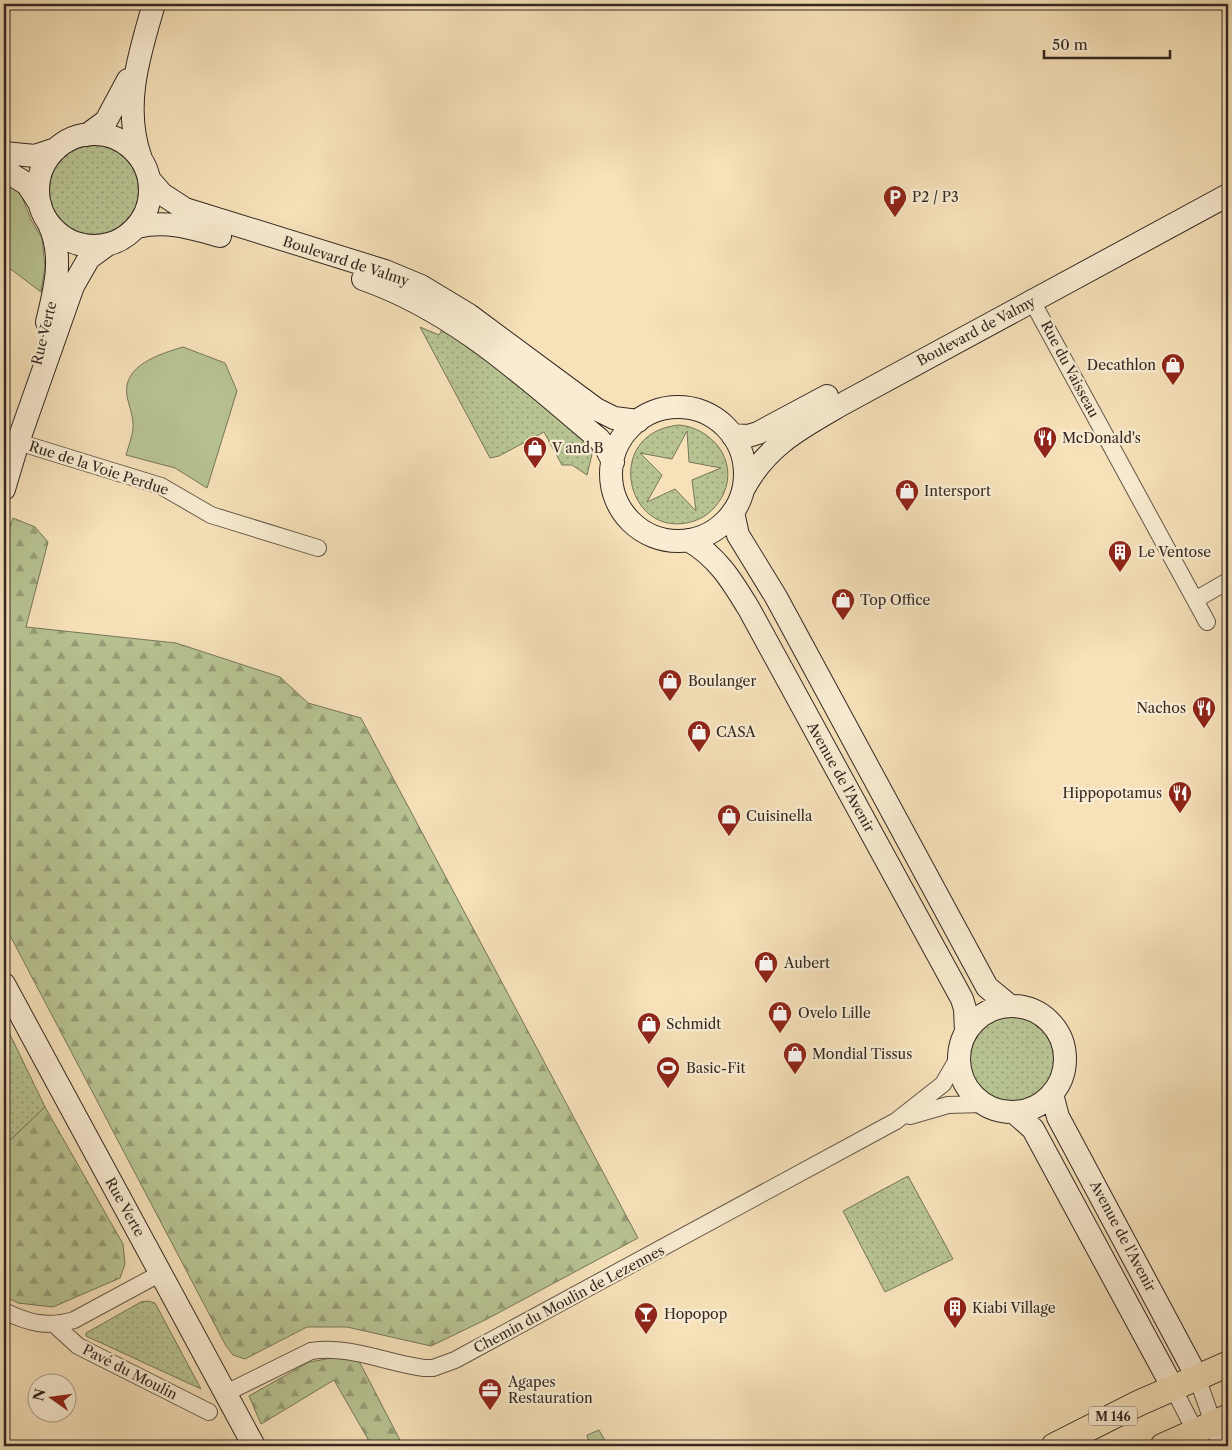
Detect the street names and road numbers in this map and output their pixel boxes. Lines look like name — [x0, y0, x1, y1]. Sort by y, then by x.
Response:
street label: Boulevard de Valmy — [281, 232, 412, 290]
street label: Boulevard de Valmy — [914, 292, 1039, 370]
street label: Rue Verte — [27, 299, 61, 367]
street label: Rue du Vaisseau — [1037, 317, 1103, 421]
street label: Rue de la Voie Perdue — [27, 437, 171, 499]
street label: Avenue de l'Avenir — [803, 718, 879, 835]
street label: Rue Verte — [101, 1174, 149, 1240]
street label: Avenue de l'Avenir — [1086, 1176, 1160, 1295]
street label: Chemin du Moulin de Lezennes — [470, 1241, 668, 1357]
street label: Pavé du Moulin — [80, 1340, 181, 1404]
road number: M 146 — [1089, 1406, 1137, 1425]

